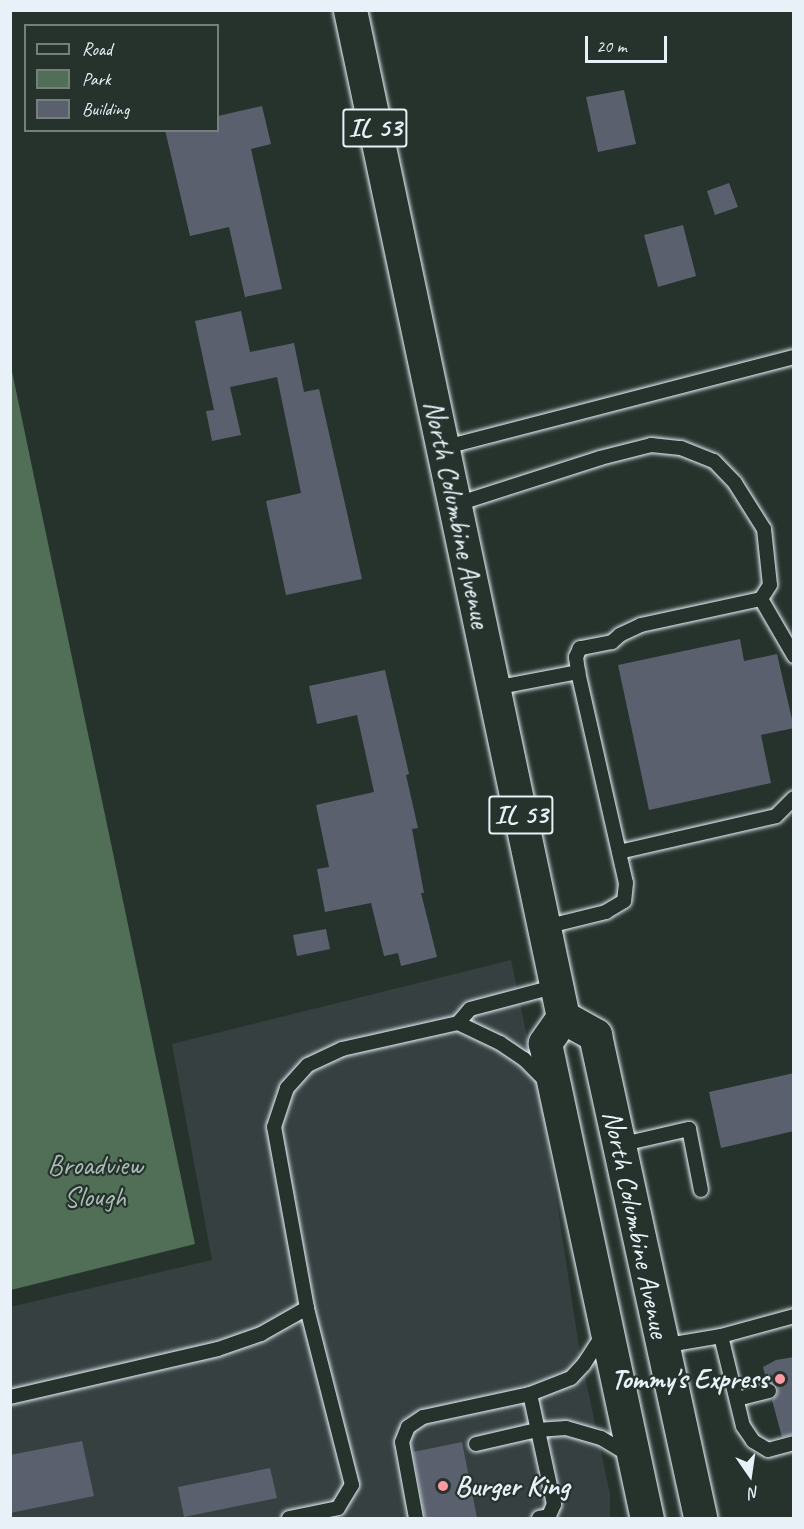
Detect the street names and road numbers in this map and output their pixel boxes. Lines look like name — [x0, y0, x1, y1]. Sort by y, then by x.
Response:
road number: IL 53 — [342, 104, 408, 152]
street label: North Columbine Avenue — [417, 398, 497, 630]
road number: IL 53 — [488, 791, 554, 839]
street label: North Columbine Avenue — [596, 1108, 676, 1340]

